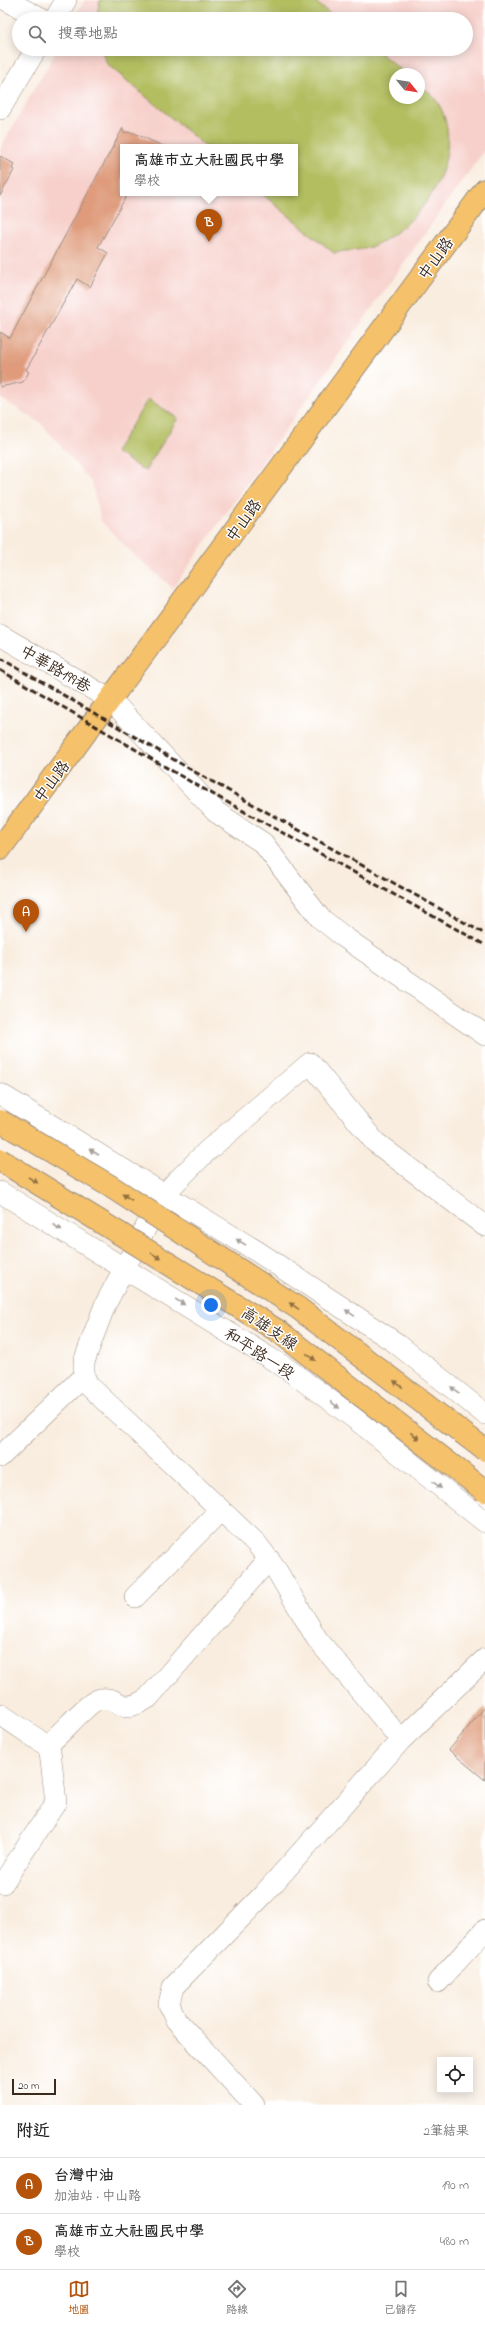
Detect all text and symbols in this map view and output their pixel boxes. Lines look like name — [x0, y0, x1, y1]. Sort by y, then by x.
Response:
search box — [12, 12, 473, 56]
icon: search — [26, 23, 48, 45]
text: 搜尋地點 — [58, 23, 118, 45]
north arrow — [389, 68, 425, 104]
popup — [120, 144, 298, 196]
text: 高雄市立大社國民中學 — [134, 150, 284, 172]
text: 學校 — [134, 172, 160, 191]
pin: B — [196, 209, 222, 242]
street label: 中山路 — [413, 233, 460, 286]
street label: 中山路 — [221, 495, 268, 548]
street label: 中華路199巷 — [15, 640, 95, 700]
street label: 中山路 — [29, 756, 77, 809]
pin: A — [13, 899, 39, 932]
one-way arrow — [88, 1149, 100, 1156]
one-way arrow — [27, 1177, 39, 1184]
one-way arrow — [122, 1193, 132, 1201]
one-way arrow — [51, 1223, 63, 1230]
one-way arrow — [235, 1238, 247, 1245]
one-way arrow — [150, 1252, 161, 1260]
your location — [201, 1295, 221, 1315]
one-way arrow — [174, 1298, 186, 1305]
street label: 高雄支線 — [236, 1302, 302, 1358]
one-way arrow — [289, 1302, 300, 1310]
one-way arrow — [345, 1309, 355, 1317]
street label: 和平路一段 — [219, 1323, 299, 1387]
one-way arrow — [306, 1353, 317, 1361]
one-way arrow — [393, 1380, 404, 1389]
one-way arrow — [449, 1386, 460, 1394]
one-way arrow — [330, 1401, 340, 1409]
one-way arrow — [409, 1432, 420, 1440]
one-way arrow — [432, 1481, 443, 1489]
map controls — [437, 2057, 473, 2093]
button: locate — [437, 2057, 473, 2093]
scale bar — [12, 2077, 56, 2096]
text: 20 m — [18, 2078, 40, 2094]
text: 附近 — [16, 2119, 50, 2144]
text: 2筆結果 — [424, 2122, 469, 2141]
text: 台灣中油 — [54, 2165, 114, 2187]
text: A — [25, 2176, 33, 2195]
text: 190 m — [442, 2176, 469, 2195]
text: 加油站 · 中山路 — [54, 2187, 141, 2206]
text: 高雄市立大社國民中學 — [54, 2221, 204, 2243]
text: B — [25, 2232, 33, 2251]
text: 480 m — [440, 2232, 469, 2251]
text: 學校 — [54, 2243, 80, 2262]
tab: 地圖 — [68, 2278, 90, 2318]
tab: 路線 — [226, 2278, 248, 2318]
tab: 已儲存 — [384, 2278, 417, 2318]

